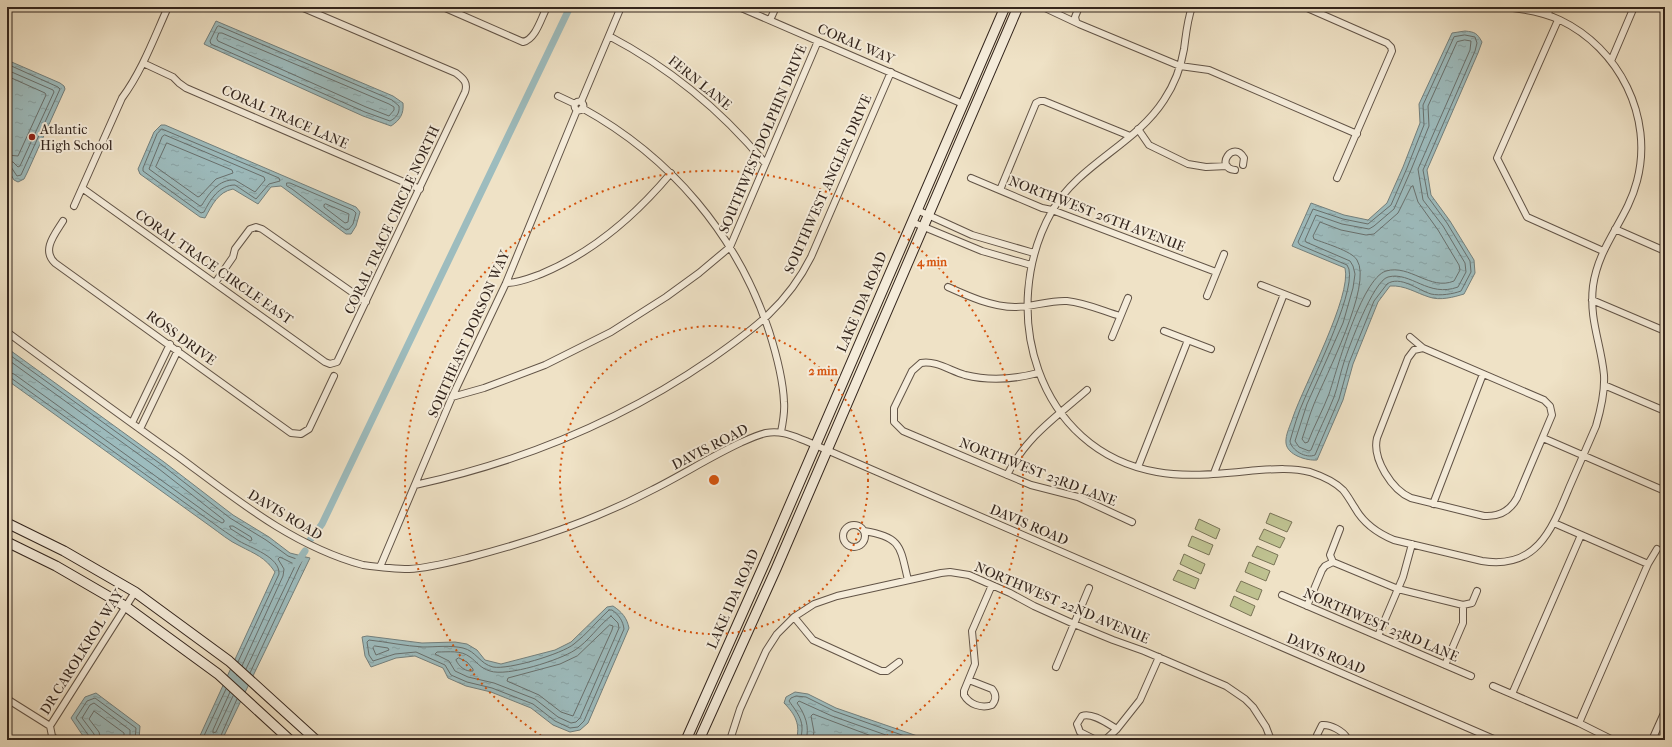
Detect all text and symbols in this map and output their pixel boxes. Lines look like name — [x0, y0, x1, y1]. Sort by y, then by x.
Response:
street label: CORAL WAY — [815, 20, 898, 68]
street label: SOUTHWEST DOLPHIN DRIVE — [715, 41, 811, 236]
street label: FERN LANE — [665, 52, 736, 114]
street label: CORAL TRACE LANE — [219, 81, 352, 153]
street label: SOUTHWEST ANGLER DRIVE — [781, 91, 876, 276]
place label: Atlantic High School — [39, 121, 113, 154]
street label: CORAL TRACE CIRCLE NORTH — [341, 123, 443, 317]
marker: Atlantic High School — [27, 132, 37, 142]
street label: NORTHWEST 26TH AVENUE — [1006, 172, 1188, 256]
street label: CORAL TRACE CIRCLE EAST — [132, 206, 297, 328]
street label: SOUTHEAST DORSON WAY — [424, 247, 514, 420]
street label: LAKE IDA ROAD — [833, 249, 891, 355]
text: 4 min — [916, 255, 948, 270]
street label: ROSS DRIVE — [143, 307, 220, 369]
text: 2 min — [808, 364, 839, 378]
street label: DAVIS ROAD — [669, 420, 751, 474]
street label: NORTHWEST 23RD LANE — [957, 434, 1120, 510]
centre of rings — [707, 473, 721, 487]
street label: DAVIS ROAD — [245, 486, 326, 544]
street label: DAVIS ROAD — [987, 501, 1071, 549]
street label: LAKE IDA ROAD — [703, 546, 763, 652]
street label: NORTHWEST 22ND AVENUE — [972, 558, 1152, 648]
street label: NORTHWEST 23RD LANE — [1301, 585, 1462, 666]
street label: DR CAROLKROL WAY — [36, 586, 128, 718]
street label: DAVIS ROAD — [1284, 630, 1368, 678]

